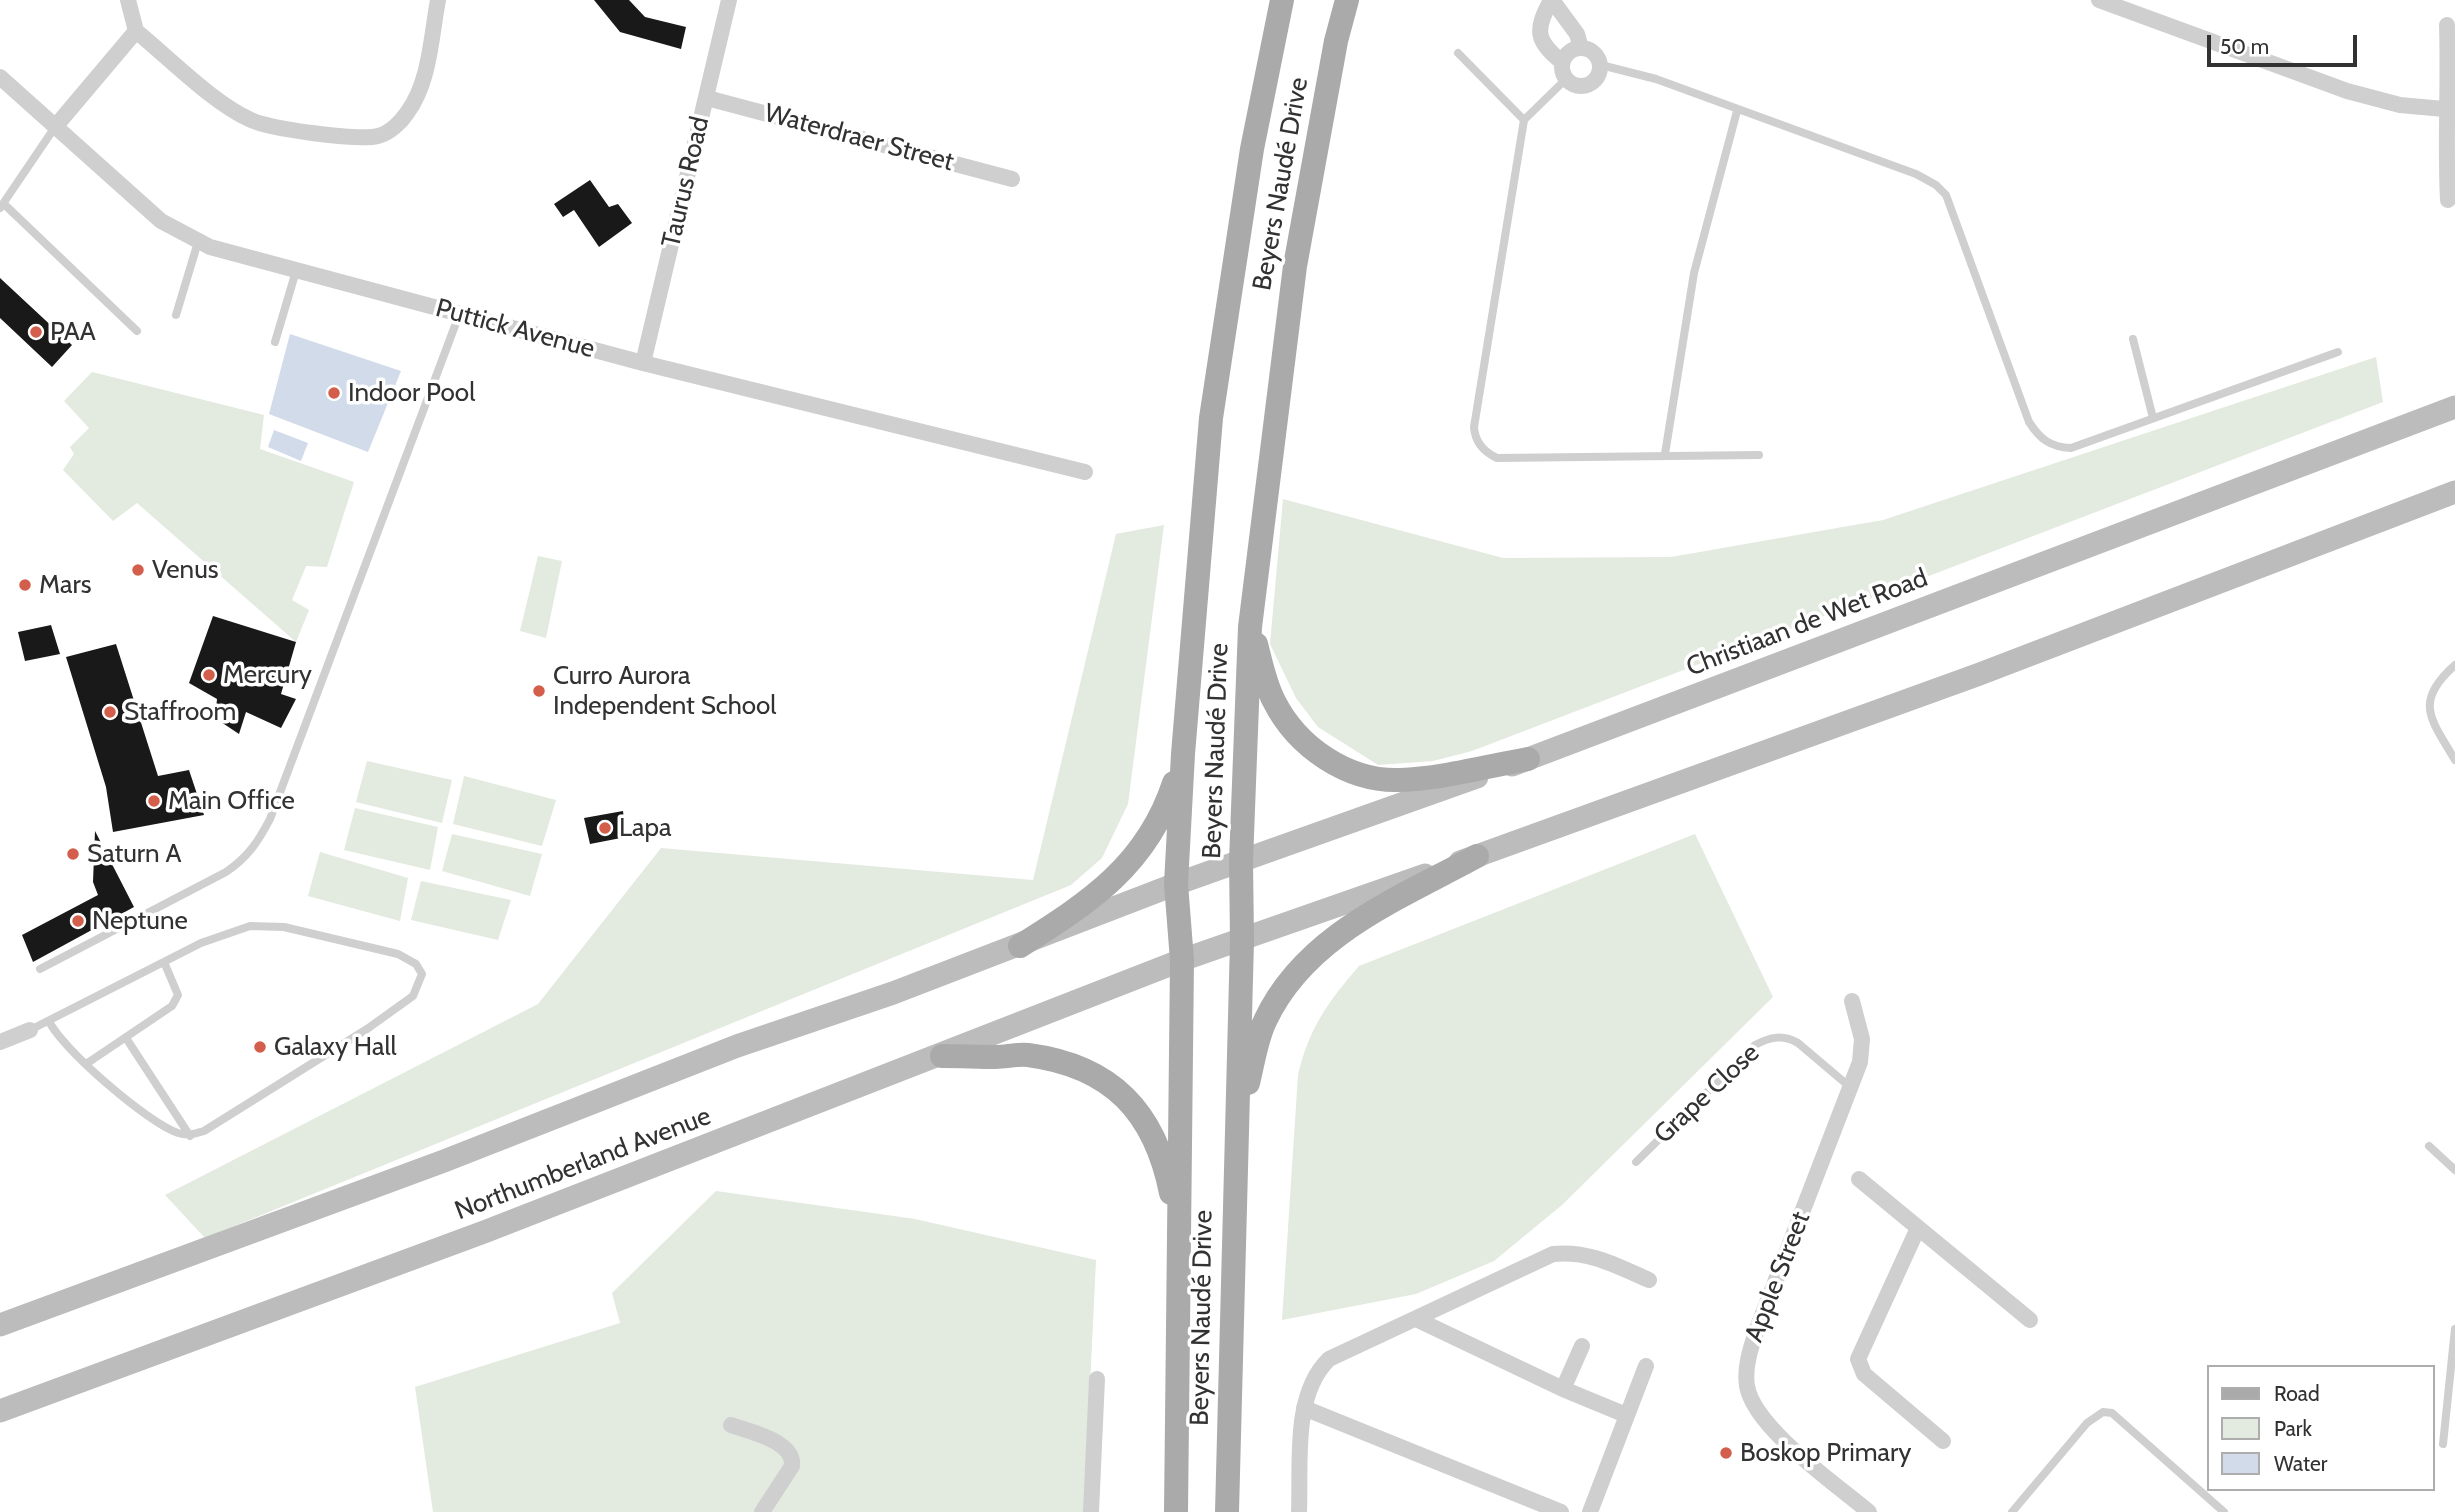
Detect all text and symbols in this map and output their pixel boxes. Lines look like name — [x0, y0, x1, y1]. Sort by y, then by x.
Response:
scale bar — [2210, 21, 2360, 65]
text: 50 m — [2220, 34, 2269, 59]
street label: Beyers Naudé Drive — [1247, 75, 1315, 293]
street label: Waterdraer Street — [761, 98, 957, 178]
street label: Taurus Road — [656, 114, 716, 250]
street label: Puttick Avenue — [432, 293, 598, 365]
place label: PAA — [50, 316, 96, 348]
marker: PAA — [28, 324, 44, 340]
place label: Indoor Pool — [348, 377, 475, 409]
marker: Indoor Pool — [326, 385, 342, 401]
place label: Venus — [152, 554, 219, 586]
marker: Venus — [130, 562, 146, 578]
street label: Christiaan de Wet Road — [1682, 563, 1932, 683]
place label: Mars — [39, 569, 91, 601]
marker: Mars — [17, 577, 33, 593]
street label: Beyers Naudé Drive — [1197, 643, 1235, 859]
place label: Mercury — [223, 659, 312, 691]
place label: Curro Aurora Independent School — [553, 660, 776, 722]
marker: Mercury — [201, 667, 217, 683]
marker: Curro Aurora Independent School — [531, 683, 547, 699]
place label: Staffroom — [124, 696, 236, 728]
marker: Staffroom — [102, 704, 118, 720]
place label: Main Office — [168, 785, 295, 817]
marker: Main Office — [146, 793, 162, 809]
place label: Lapa — [619, 812, 671, 844]
marker: Lapa — [597, 820, 613, 836]
place label: Saturn A — [87, 838, 181, 870]
marker: Saturn A — [65, 846, 81, 862]
place label: Neptune — [92, 905, 188, 937]
marker: Neptune — [70, 913, 86, 929]
place label: Galaxy Hall — [274, 1031, 397, 1063]
street label: Grape Close — [1648, 1038, 1766, 1150]
marker: Galaxy Hall — [252, 1039, 268, 1055]
street label: Northumberland Avenue — [451, 1101, 715, 1227]
street label: Apple Street — [1739, 1207, 1817, 1347]
street label: Beyers Naudé Drive — [1185, 1210, 1219, 1426]
legend — [2206, 1365, 2434, 1491]
text: Road — [2274, 1381, 2320, 1406]
text: Park — [2274, 1416, 2312, 1441]
place label: Boskop Primary — [1740, 1437, 1911, 1469]
marker: Boskop Primary — [1718, 1445, 1734, 1461]
text: Water — [2274, 1451, 2327, 1476]

